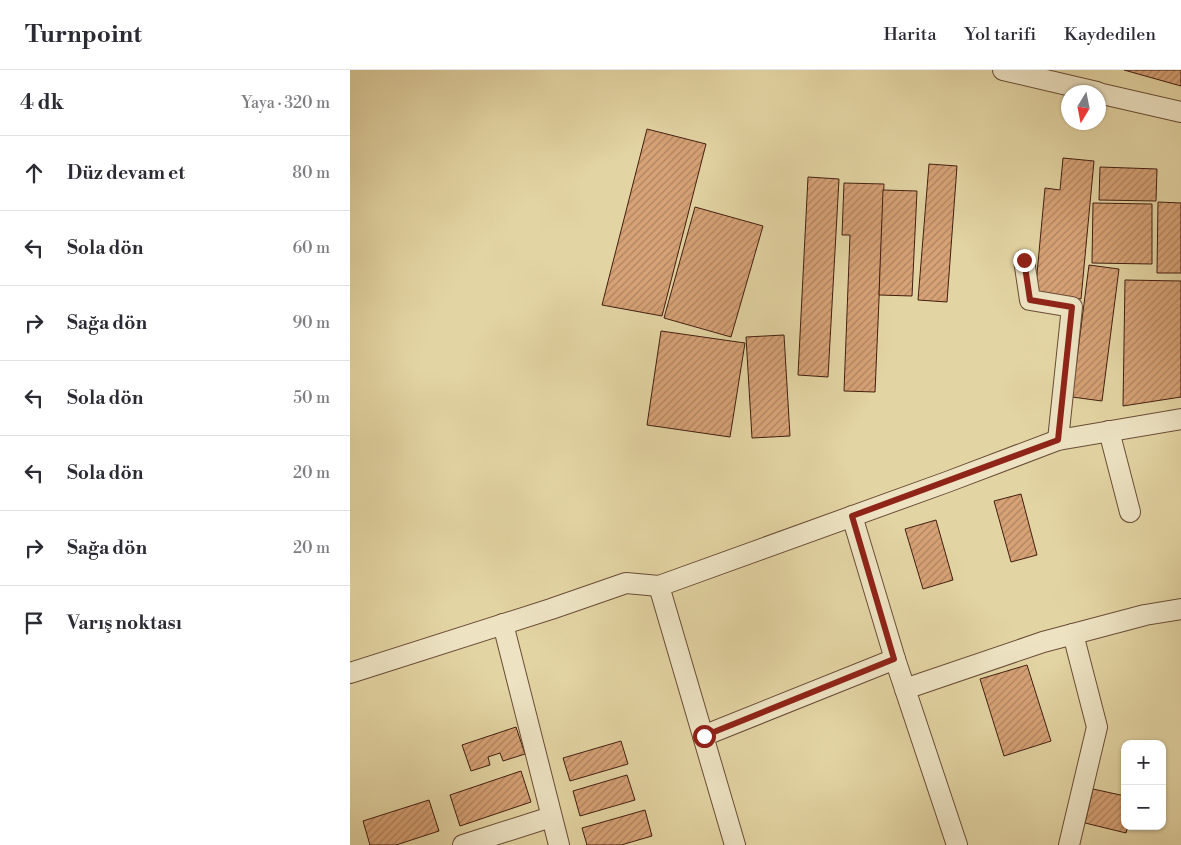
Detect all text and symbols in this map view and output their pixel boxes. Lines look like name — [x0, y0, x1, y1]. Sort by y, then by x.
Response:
text: Turnpoint — [25, 20, 142, 50]
text: Harita — [884, 23, 937, 46]
text: Yol tarifi — [965, 23, 1036, 46]
text: Kaydedilen — [1064, 23, 1156, 46]
north arrow — [1061, 85, 1106, 130]
text: 4 dk — [20, 90, 64, 116]
text: Yaya · 320 m — [241, 93, 330, 113]
icon: ahead — [20, 159, 48, 187]
text: Düz devam et — [67, 161, 185, 185]
text: 80 m — [292, 163, 330, 183]
icon: left — [20, 234, 48, 262]
text: Sola dön — [67, 236, 143, 260]
text: 60 m — [292, 238, 330, 258]
route end — [1013, 249, 1036, 272]
icon: right — [20, 309, 48, 337]
text: Sağa dön — [67, 311, 147, 335]
text: 90 m — [292, 313, 330, 333]
icon: left — [20, 384, 48, 412]
text: Sola dön — [67, 386, 143, 410]
text: 50 m — [293, 388, 330, 408]
icon: left — [20, 459, 48, 487]
text: Sola dön — [67, 461, 143, 485]
text: 20 m — [293, 463, 330, 483]
icon: right — [20, 534, 48, 562]
text: Sağa dön — [67, 536, 147, 560]
text: 20 m — [293, 538, 330, 558]
icon: arrive — [20, 609, 48, 637]
text: Varış noktası — [67, 611, 182, 635]
route start — [693, 725, 716, 748]
map controls — [1121, 740, 1166, 830]
button: + — [1121, 740, 1166, 785]
button: − — [1121, 785, 1166, 830]

